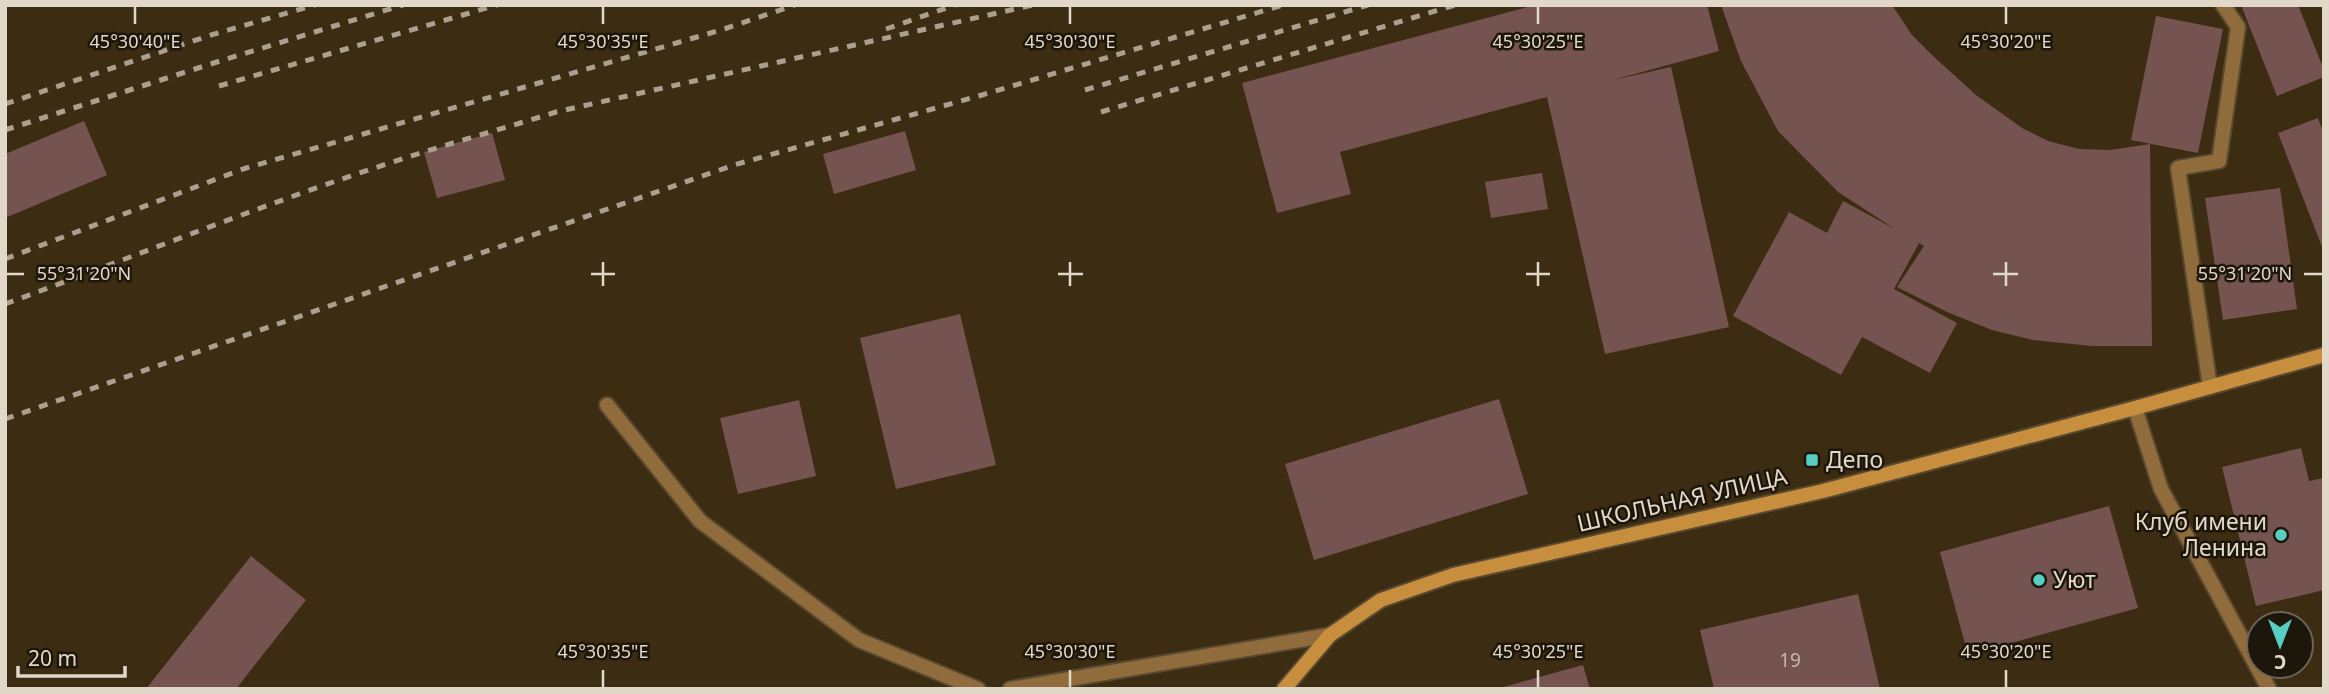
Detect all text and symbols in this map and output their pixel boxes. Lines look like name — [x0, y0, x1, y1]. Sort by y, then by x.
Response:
text: 45°30'40"E — [90, 29, 180, 53]
text: 45°30'35"E — [558, 29, 648, 53]
text: 45°30'30"E — [1025, 29, 1115, 53]
text: 45°30'25"E — [1493, 29, 1583, 53]
text: 45°30'20"E — [1961, 29, 2051, 53]
text: 55°31'20"N — [37, 261, 131, 285]
text: 55°31'20"N — [2198, 261, 2292, 285]
place label: Депо — [1826, 443, 1883, 475]
marker: Депо — [1804, 452, 1820, 468]
street label: ШКОЛЬНАЯ УЛИЦА — [1574, 459, 1790, 539]
place label: Клуб имени Ленина — [2135, 505, 2267, 563]
marker: Клуб имени Ленина — [2273, 527, 2289, 543]
place label: Уют — [2053, 563, 2096, 595]
marker: Уют — [2031, 572, 2047, 588]
north arrow — [2245, 610, 2315, 680]
scale bar — [18, 634, 124, 678]
text: 45°30'35"E — [558, 639, 648, 663]
text: 45°30'30"E — [1025, 639, 1115, 663]
text: 45°30'25"E — [1493, 639, 1583, 663]
text: 45°30'20"E — [1961, 639, 2051, 663]
text: 20 m — [28, 644, 77, 672]
house number: 19 — [1779, 647, 1801, 673]
text: С — [2274, 649, 2286, 675]

